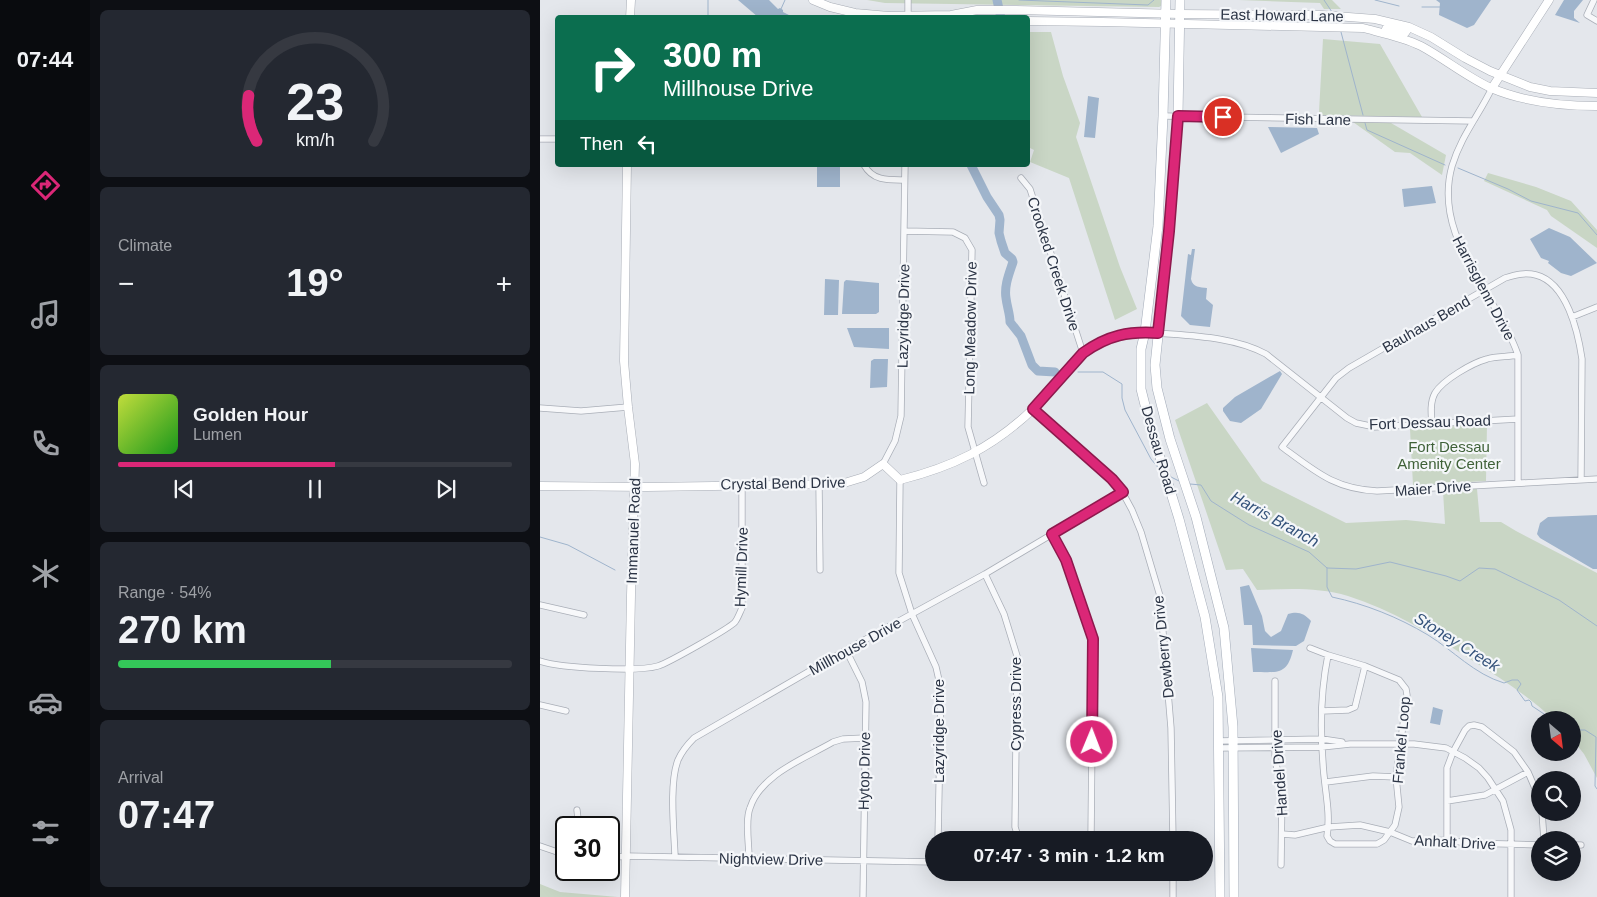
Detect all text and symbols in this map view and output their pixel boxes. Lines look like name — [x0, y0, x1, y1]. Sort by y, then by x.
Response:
street label: East Howard Lane — [1220, 5, 1344, 25]
icon: right — [580, 35, 645, 100]
text: 300 m — [663, 35, 762, 74]
text: 07:44 — [17, 47, 73, 72]
text: 23 — [286, 73, 344, 131]
text: Millhouse Drive — [663, 76, 813, 101]
pin — [1202, 96, 1244, 138]
icon: arrive — [1209, 103, 1237, 131]
street label: Fish Lane — [1285, 110, 1351, 128]
text: km/h — [296, 130, 334, 150]
icon: left — [633, 130, 661, 158]
text: Then — [580, 133, 623, 154]
icon: directions — [28, 168, 63, 203]
street label: Crooked Creek Drive — [1024, 195, 1084, 333]
street label: Harrisglenn Drive — [1449, 233, 1519, 343]
text: Climate — [118, 237, 172, 254]
street label: Long Meadow Drive — [960, 261, 980, 395]
text: 19° — [286, 262, 344, 304]
street label: Lazyridge Drive — [894, 264, 912, 368]
text: − — [118, 268, 134, 299]
text: + — [496, 268, 512, 299]
street label: Bauhaus Bend — [1379, 292, 1473, 356]
icon: music — [28, 297, 63, 332]
text: Golden Hour — [193, 404, 308, 425]
street label: Dessau Road — [1138, 404, 1180, 496]
street label: Fort Dessau Road — [1369, 411, 1491, 433]
icon: phone — [28, 426, 63, 461]
text: Lumen — [193, 426, 242, 443]
park label: Fort Dessau Amenity Center — [1397, 438, 1501, 472]
street label: Crystal Bend Drive — [720, 473, 846, 493]
icon: previous — [170, 475, 198, 503]
icon: pause — [301, 475, 329, 503]
icon: next — [432, 475, 460, 503]
street label: Maier Drive — [1394, 477, 1472, 499]
street label: Immanuel Road — [623, 478, 643, 584]
water label: Harris Branch — [1228, 488, 1322, 550]
street label: Hymill Drive — [731, 527, 751, 607]
icon: climate — [28, 556, 63, 591]
text: Range · 54% — [118, 584, 211, 601]
street label: Dewberry Drive — [1149, 595, 1177, 699]
text: 270 km — [118, 609, 247, 651]
water label: Stoney Creek — [1411, 609, 1503, 675]
street label: Millhouse Drive — [806, 614, 904, 678]
street label: Cypress Drive — [1007, 657, 1024, 751]
street label: Lazyridge Drive — [930, 679, 947, 783]
icon: car — [28, 685, 63, 720]
street label: Frankel Loop — [1389, 696, 1413, 784]
north arrow — [1531, 711, 1581, 761]
map controls — [1531, 711, 1581, 881]
position arrow — [1065, 715, 1117, 767]
street label: Handel Drive — [1267, 729, 1291, 817]
street label: Hytop Drive — [855, 732, 873, 810]
text: Arrival — [118, 769, 163, 786]
button: search — [1531, 771, 1581, 821]
text: 07:47 — [118, 794, 215, 836]
icon: filters — [28, 815, 63, 850]
speed limit sign: 30 — [555, 816, 620, 881]
street label: Anhalt Drive — [1414, 831, 1496, 853]
button: layers — [1531, 831, 1581, 881]
text: 07:47 · 3 min · 1.2 km — [973, 845, 1165, 866]
street label: Nightview Drive — [719, 850, 823, 868]

